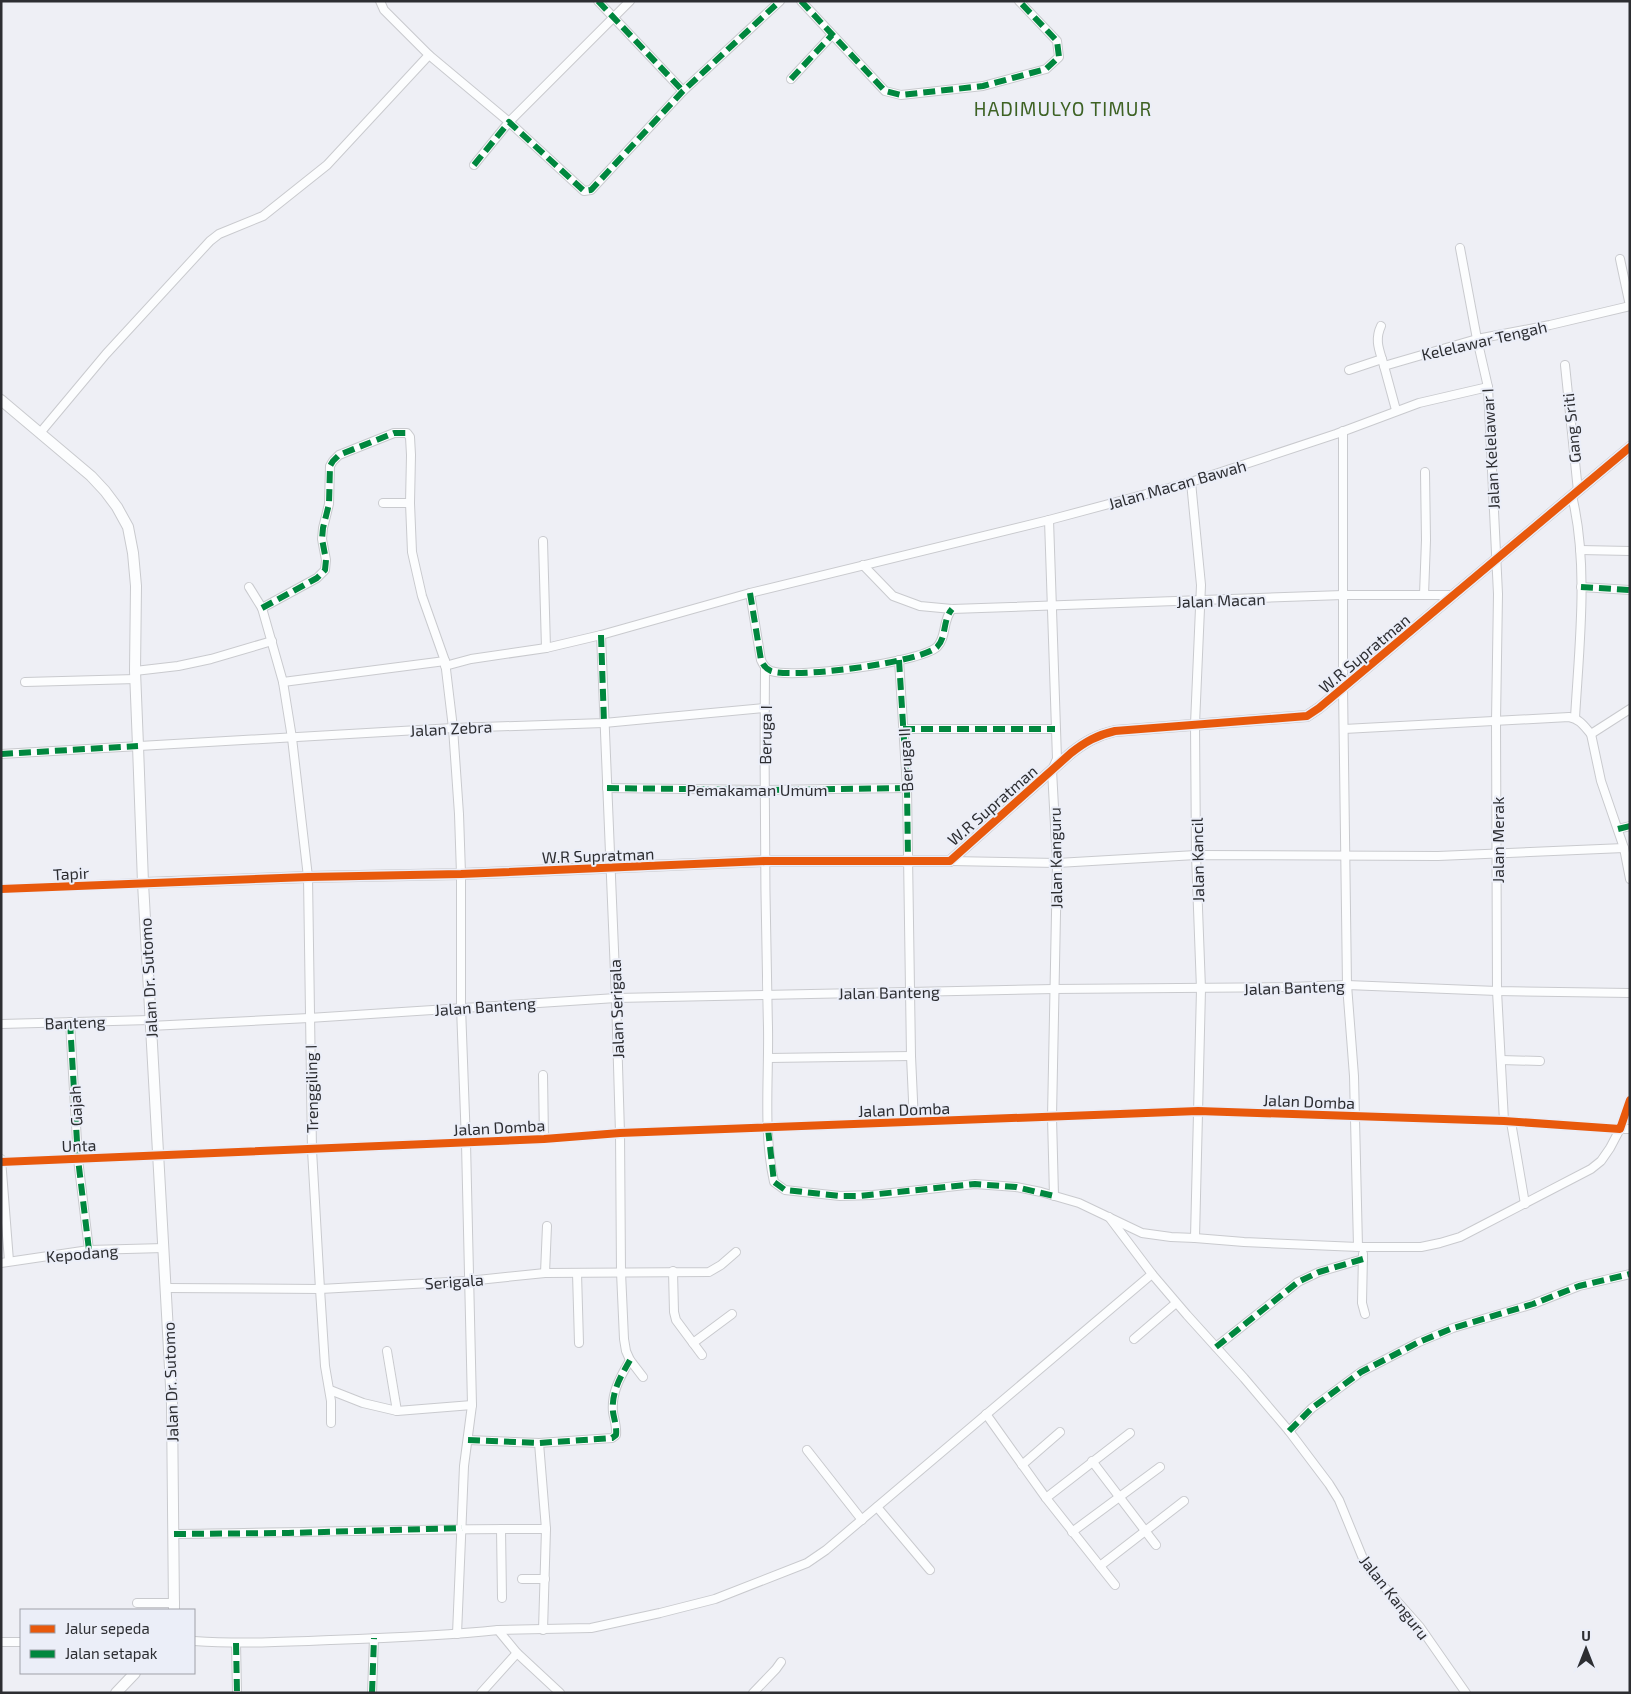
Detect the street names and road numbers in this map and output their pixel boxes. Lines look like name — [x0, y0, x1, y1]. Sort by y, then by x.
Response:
street label: Kelelawar Tengah — [1419, 316, 1549, 364]
street label: Jalan Kelelawar I — [1477, 388, 1503, 510]
street label: Gang Sriti — [1558, 392, 1584, 464]
street label: Jalan Macan Bawah — [1106, 455, 1248, 513]
street label: Jalan Macan — [1176, 589, 1266, 611]
street label: W.R Supratman — [1315, 610, 1413, 696]
street label: Beruga I — [755, 705, 775, 765]
street label: Jalan Zebra — [409, 716, 493, 740]
street label: Beruga II — [894, 728, 916, 792]
street label: W.R Supratman — [943, 761, 1041, 849]
street label: Pemakaman Umum — [686, 780, 828, 799]
street label: Jalan Merak — [1488, 797, 1507, 883]
street label: Jalan Kanguru — [1045, 807, 1065, 909]
street label: Jalan Kancil — [1187, 817, 1207, 903]
street label: W.R Supratman — [541, 844, 655, 866]
street label: Tapir — [52, 863, 90, 883]
street label: Jalan Dr. Sutomo — [135, 917, 161, 1039]
street label: Jalan Serigala — [605, 959, 627, 1059]
street label: Jalan Banteng — [1243, 976, 1345, 998]
street label: Jalan Banteng — [838, 982, 940, 1002]
street label: Jalan Banteng — [434, 993, 536, 1019]
street label: Banteng — [44, 1011, 106, 1033]
street label: Trenggiling I — [301, 1045, 321, 1133]
street label: Gajah — [64, 1085, 87, 1127]
street label: Jalan Domba — [1263, 1090, 1355, 1112]
street label: Jalan Domba — [858, 1098, 950, 1120]
street label: Jalan Domba — [452, 1115, 546, 1139]
street label: Unta — [61, 1135, 97, 1155]
street label: Kepodang — [45, 1240, 119, 1266]
street label: Serigala — [424, 1269, 484, 1293]
street label: Jalan Dr. Sutomo — [158, 1321, 182, 1443]
street label: Jalan Kanguru — [1356, 1551, 1434, 1643]

